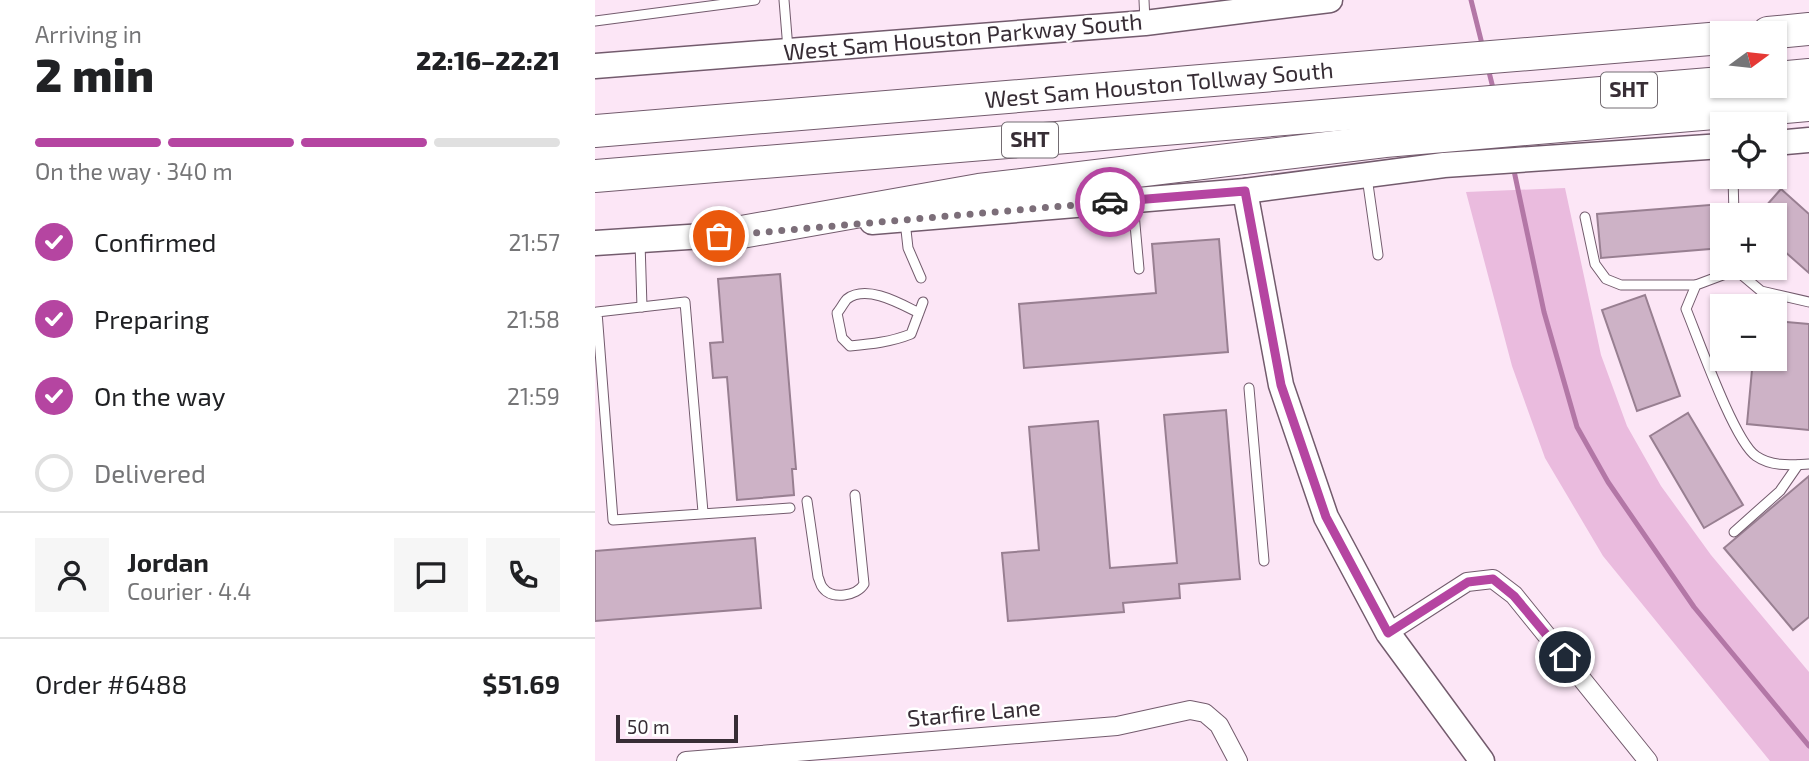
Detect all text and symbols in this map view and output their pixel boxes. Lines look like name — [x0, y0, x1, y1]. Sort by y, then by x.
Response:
street label: West Sam Houston Parkway South — [782, 6, 1144, 66]
text: Arriving in — [35, 20, 142, 48]
north arrow — [1710, 21, 1787, 98]
map controls — [1710, 21, 1787, 371]
text: 22:16–22:21 — [416, 44, 560, 75]
text: 2 min — [35, 46, 154, 101]
street label: West Sam Houston Tollway South — [983, 55, 1334, 113]
road number: SHT — [1601, 72, 1657, 108]
button: locate — [1710, 112, 1787, 189]
road number: SHT — [1002, 122, 1058, 158]
text: On the way · 340 m — [35, 157, 233, 185]
courier — [1075, 167, 1145, 237]
icon: car — [1091, 183, 1129, 221]
button: + — [1710, 203, 1787, 280]
pin — [689, 206, 749, 266]
icon: bag — [700, 217, 738, 255]
icon: check — [35, 223, 73, 261]
text: Confirmed — [94, 226, 217, 257]
text: 21:57 — [508, 228, 560, 256]
button: − — [1710, 294, 1787, 371]
icon: check — [35, 300, 73, 338]
text: Preparing — [94, 303, 209, 334]
text: 21:58 — [506, 305, 560, 333]
icon: check — [35, 377, 73, 415]
text: On the way — [94, 380, 225, 411]
text: 21:59 — [507, 382, 560, 410]
text: Delivered — [94, 457, 206, 488]
button: person — [35, 538, 109, 612]
button: chat — [394, 538, 468, 612]
button: phone — [486, 538, 560, 612]
text: Jordan — [127, 546, 209, 577]
text: Courier · 4.4 — [127, 577, 251, 605]
pin — [1535, 627, 1595, 687]
icon: home — [1546, 638, 1584, 676]
text: Order #6488 — [35, 668, 187, 699]
text: $51.69 — [482, 668, 560, 699]
street label: Starfire Lane — [906, 692, 1042, 732]
scale bar — [616, 712, 739, 744]
text: 50 m — [627, 715, 670, 738]

